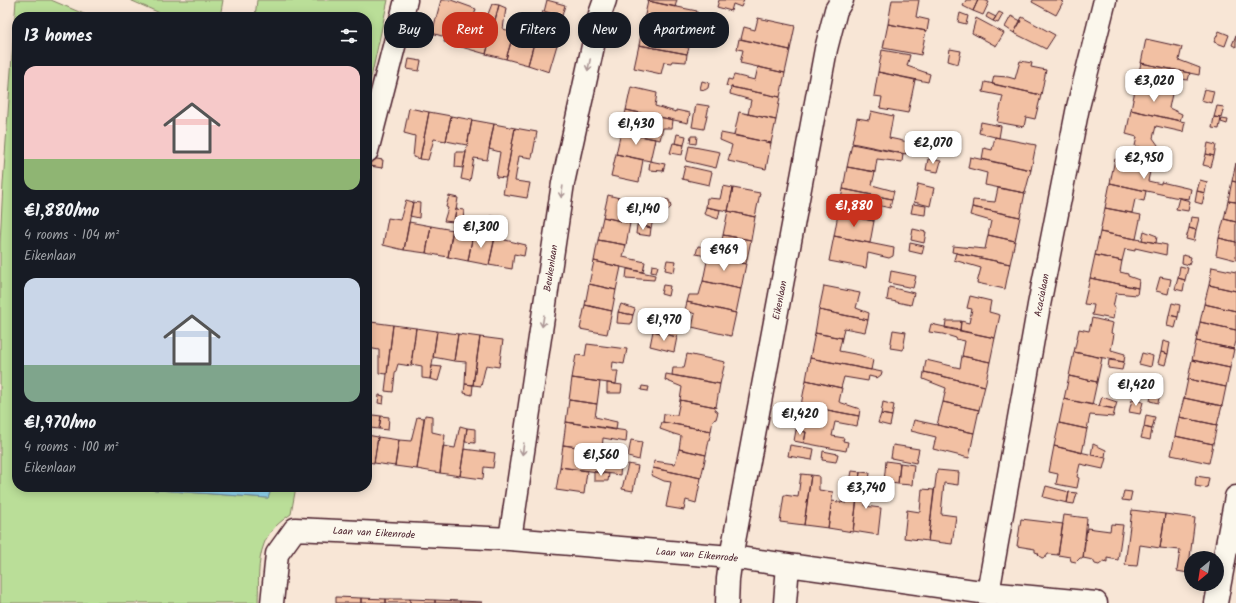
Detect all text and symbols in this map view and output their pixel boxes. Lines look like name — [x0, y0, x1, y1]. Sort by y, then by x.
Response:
chip: Buy — [384, 12, 434, 48]
chip: Rent — [442, 12, 498, 48]
chip: Filters — [506, 12, 570, 48]
chip: New — [578, 12, 631, 48]
chip: Apartment — [639, 12, 729, 48]
text: 13 homes — [24, 23, 92, 50]
icon: filters — [338, 25, 360, 47]
one-way arrow — [584, 58, 592, 71]
pin: €3,020 — [1121, 69, 1187, 103]
text: €3,020 — [1134, 71, 1174, 92]
icon: home — [156, 92, 228, 164]
pin: €1,430 — [603, 112, 669, 146]
text: €1,430 — [618, 114, 654, 135]
pin: €2,070 — [900, 131, 966, 165]
text: €2,070 — [914, 133, 952, 154]
pin: €2,950 — [1111, 146, 1177, 180]
text: €2,950 — [1124, 148, 1164, 169]
one-way arrow — [558, 185, 566, 198]
pin: €1,880 — [821, 194, 887, 228]
text: €1,880 — [835, 196, 873, 217]
pin: €1,140 — [610, 197, 676, 231]
text: €1,880/mo — [24, 198, 100, 225]
text: €1,140 — [626, 199, 660, 220]
pin: €1,300 — [448, 215, 514, 249]
text: €1,300 — [463, 217, 499, 238]
text: 4 rooms · 104 m² — [24, 225, 119, 246]
pin: €969 — [700, 238, 748, 272]
text: €969 — [710, 240, 738, 261]
street label: Beukenlaan — [539, 244, 563, 293]
text: Eikenlaan — [24, 246, 76, 267]
street label: Acacialaan — [1030, 272, 1054, 318]
street label: Eikenlaan — [768, 279, 792, 321]
icon: home — [156, 304, 228, 376]
pin: €1,970 — [631, 308, 697, 342]
text: €1,970 — [647, 310, 681, 331]
one-way arrow — [538, 314, 546, 327]
pin: €1,420 — [1103, 373, 1169, 407]
text: €1,420 — [1118, 375, 1154, 396]
pin: €1,420 — [767, 402, 833, 436]
text: €1,420 — [782, 404, 818, 425]
text: €1,970/mo — [24, 410, 96, 437]
text: 4 rooms · 100 m² — [24, 437, 119, 458]
one-way arrow — [519, 442, 527, 455]
pin: €1,560 — [568, 443, 634, 477]
text: €1,560 — [583, 445, 619, 466]
text: Eikenlaan — [24, 458, 76, 479]
pin: €3,740 — [833, 476, 899, 510]
text: €3,740 — [847, 478, 885, 499]
street label: Laan van Eikenrode — [332, 523, 416, 543]
street label: Laan van Eikenrode — [655, 543, 739, 567]
north arrow — [1184, 551, 1224, 591]
map controls — [1184, 551, 1224, 591]

